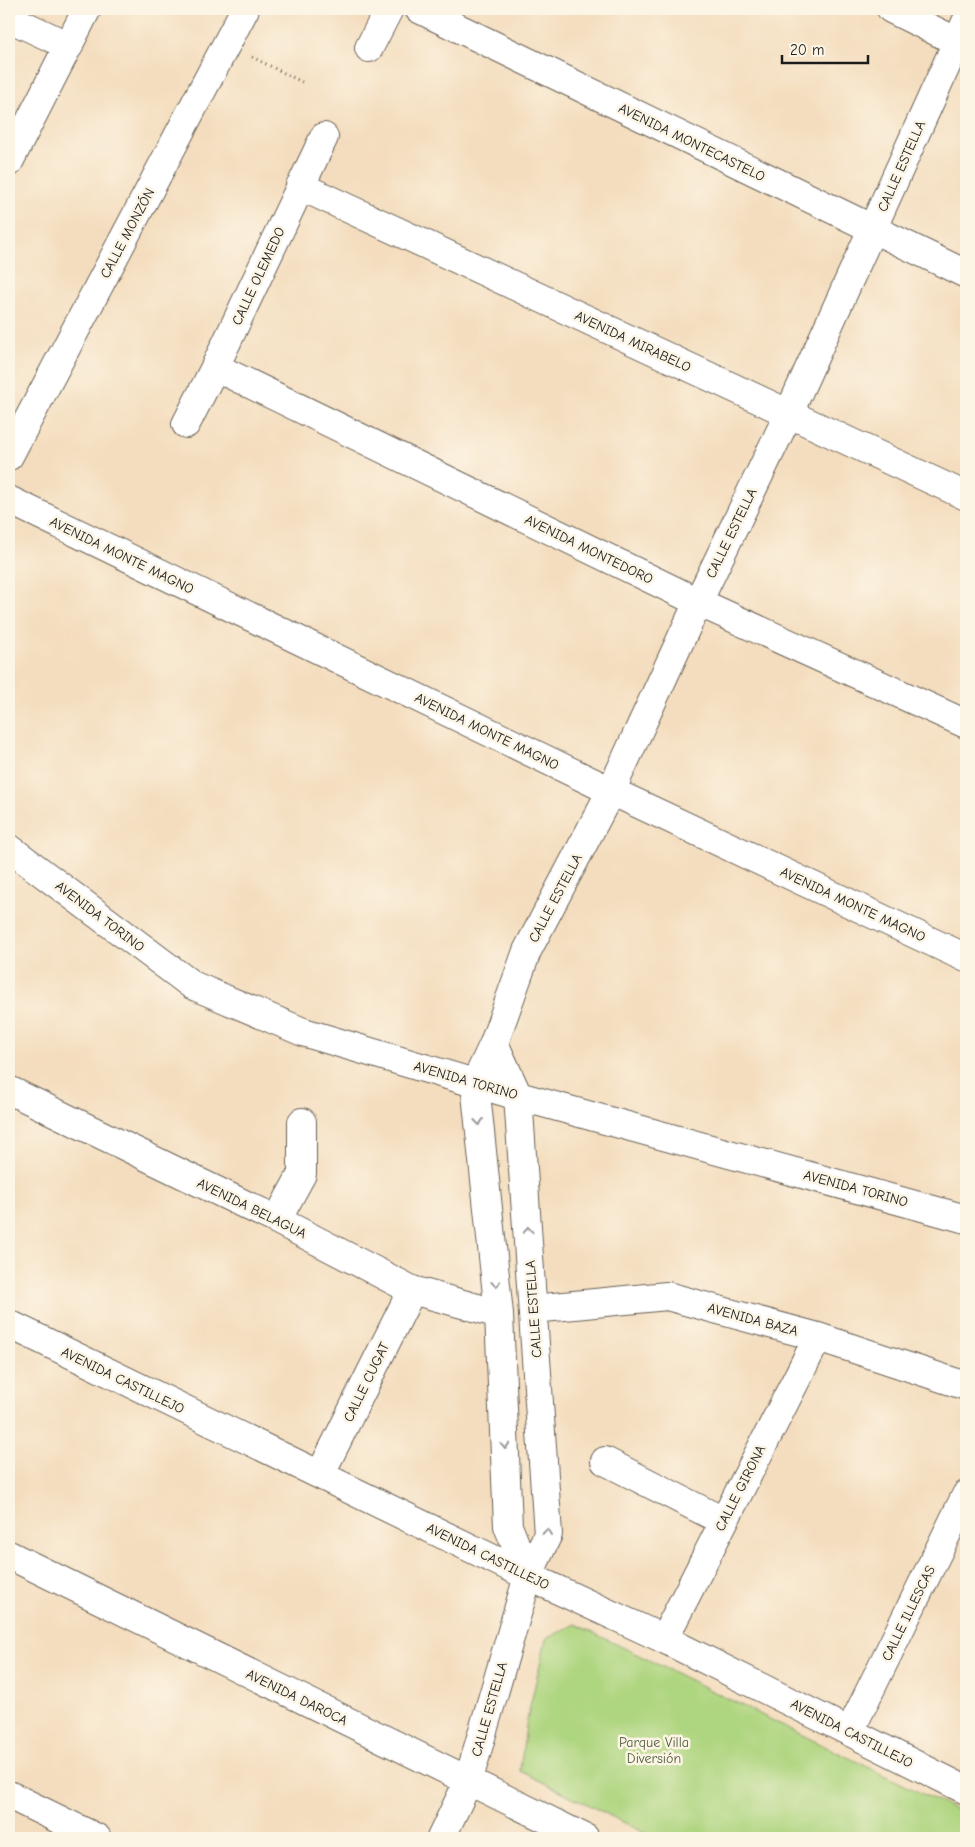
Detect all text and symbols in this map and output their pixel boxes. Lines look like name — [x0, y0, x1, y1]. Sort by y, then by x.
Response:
scale bar — [782, 32, 869, 64]
text: 20 m — [790, 41, 824, 59]
street label: AVENIDA MONTECASTELO — [616, 100, 768, 185]
street label: CALLE ESTELLA — [874, 118, 929, 214]
street label: CALLE MONZÓN — [97, 185, 158, 281]
street label: CALLE OLEMEDO — [228, 224, 289, 328]
street label: AVENIDA MIRABELO — [572, 307, 694, 376]
street label: CALLE ESTELLA — [702, 485, 761, 581]
street label: AVENIDA MONTEDORO — [522, 511, 656, 588]
street label: AVENIDA MONTE MAGNO — [47, 513, 197, 598]
street label: AVENIDA MONTE MAGNO — [412, 689, 562, 774]
street label: CALLE ESTELLA — [525, 851, 586, 945]
street label: AVENIDA MONTE MAGNO — [778, 863, 928, 946]
street label: AVENIDA TORINO — [52, 877, 148, 955]
street label: AVENIDA TORINO — [412, 1058, 520, 1103]
one-way arrow — [473, 1118, 484, 1126]
street label: AVENIDA TORINO — [802, 1166, 910, 1211]
street label: AVENIDA BELAGUA — [194, 1175, 309, 1242]
one-way arrow — [522, 1226, 533, 1234]
street label: CALLE ESTELLA — [522, 1260, 545, 1358]
one-way arrow — [490, 1280, 501, 1288]
street label: AVENIDA BAZA — [706, 1299, 800, 1340]
street label: CALLE CUGAT — [340, 1339, 393, 1425]
street label: AVENIDA CASTILLEJO — [58, 1343, 187, 1418]
one-way arrow — [499, 1442, 510, 1450]
street label: CALLE GIRONA — [712, 1442, 769, 1534]
street label: AVENIDA CASTILLEJO — [423, 1519, 552, 1594]
one-way arrow — [541, 1527, 551, 1536]
street label: CALLE ILLESCAS — [878, 1563, 939, 1664]
street label: CALLE ESTELLA — [468, 1660, 511, 1759]
street label: AVENIDA DAROCA — [243, 1666, 350, 1729]
street label: AVENIDA CASTILLEJO — [788, 1695, 916, 1772]
park label: Parque Villa Diversión — [619, 1734, 689, 1767]

